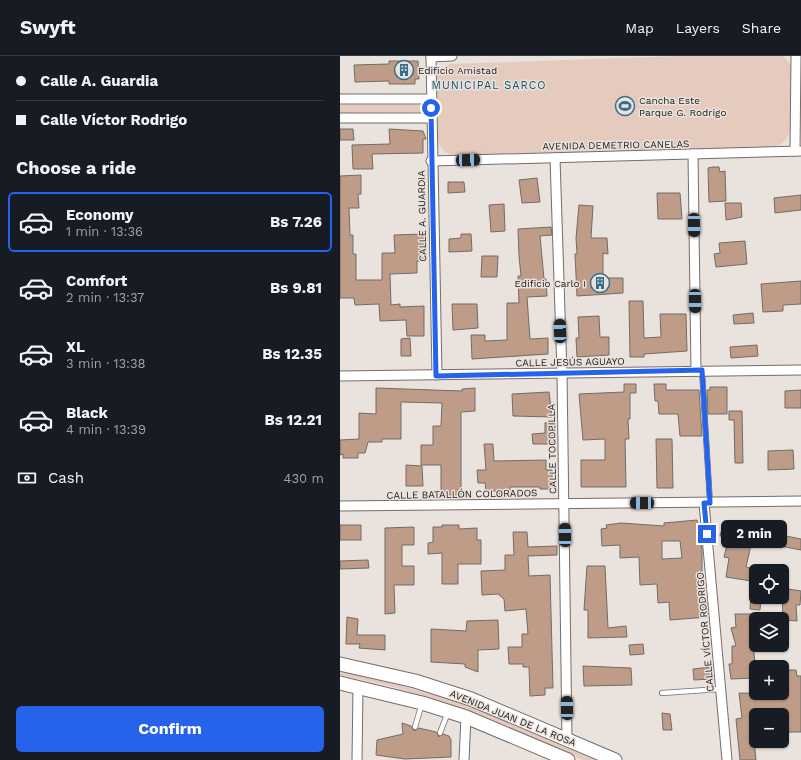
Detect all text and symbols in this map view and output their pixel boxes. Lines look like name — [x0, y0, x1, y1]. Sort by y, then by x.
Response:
text: Swyft — [20, 16, 76, 39]
text: Map — [625, 20, 654, 36]
text: Layers — [676, 20, 720, 36]
text: Share — [742, 20, 781, 36]
building icon: Edificio Amistad — [393, 59, 415, 81]
place label: Edificio Amistad — [418, 65, 497, 76]
text: Calle A. Guardia — [40, 72, 158, 90]
district label: MUNICIPAL SARCO — [431, 79, 547, 92]
sports icon: Cancha Este Parque G. Rodrigo — [614, 95, 636, 117]
place label: Cancha Este Parque G. Rodrigo — [639, 95, 726, 118]
route start — [422, 99, 440, 117]
text: Calle Víctor Rodrigo — [40, 111, 187, 129]
street label: AVENIDA DEMETRIO CANELAS — [542, 138, 690, 152]
car — [456, 154, 480, 166]
text: Choose a ride — [16, 157, 136, 178]
street label: CALLE A. GUARDIA — [416, 170, 428, 262]
icon: car — [18, 204, 54, 240]
text: Economy — [66, 206, 133, 224]
text: Bs 7.26 — [270, 213, 322, 231]
car — [688, 213, 700, 237]
text: 1 min · 13:36 — [66, 224, 143, 239]
icon: car — [18, 270, 54, 306]
text: Comfort — [66, 272, 127, 290]
building icon: Edificio Carlo I — [589, 272, 611, 294]
place label: Edificio Carlo I — [515, 278, 586, 289]
text: Bs 9.81 — [270, 279, 322, 297]
car — [689, 289, 701, 313]
text: 2 min · 13:37 — [66, 290, 144, 305]
car — [554, 319, 566, 343]
icon: car — [18, 336, 54, 372]
text: XL — [66, 338, 85, 356]
text: Bs 12.35 — [262, 345, 322, 363]
text: 3 min · 13:38 — [66, 356, 146, 371]
street label: CALLE JESÚS AGUAYO — [515, 356, 625, 368]
icon: car — [18, 402, 54, 438]
street label: CALLE TOCOPILLA — [546, 403, 558, 494]
text: Black — [66, 404, 108, 422]
text: Bs 12.21 — [264, 411, 322, 429]
text: 4 min · 13:39 — [66, 422, 146, 437]
icon: cash — [16, 467, 38, 489]
text: Cash — [48, 469, 84, 487]
text: 430 m — [284, 471, 324, 486]
street label: CALLE BATALLÓN COLORADOS — [386, 487, 538, 501]
car — [630, 497, 654, 509]
callout: 2 min — [721, 520, 787, 548]
car — [559, 523, 571, 547]
route end — [698, 525, 716, 543]
text: 2 min — [736, 526, 772, 541]
map controls — [749, 564, 789, 748]
button: locate — [749, 564, 789, 604]
street label: CALLE VÍCTOR RODRIGO — [694, 572, 716, 692]
button: layers — [749, 612, 789, 652]
button: + — [749, 660, 789, 700]
street label: AVENIDA JUAN DE LA ROSA — [448, 688, 578, 749]
car — [561, 696, 573, 720]
button: Confirm — [16, 706, 324, 752]
button: − — [749, 708, 789, 748]

